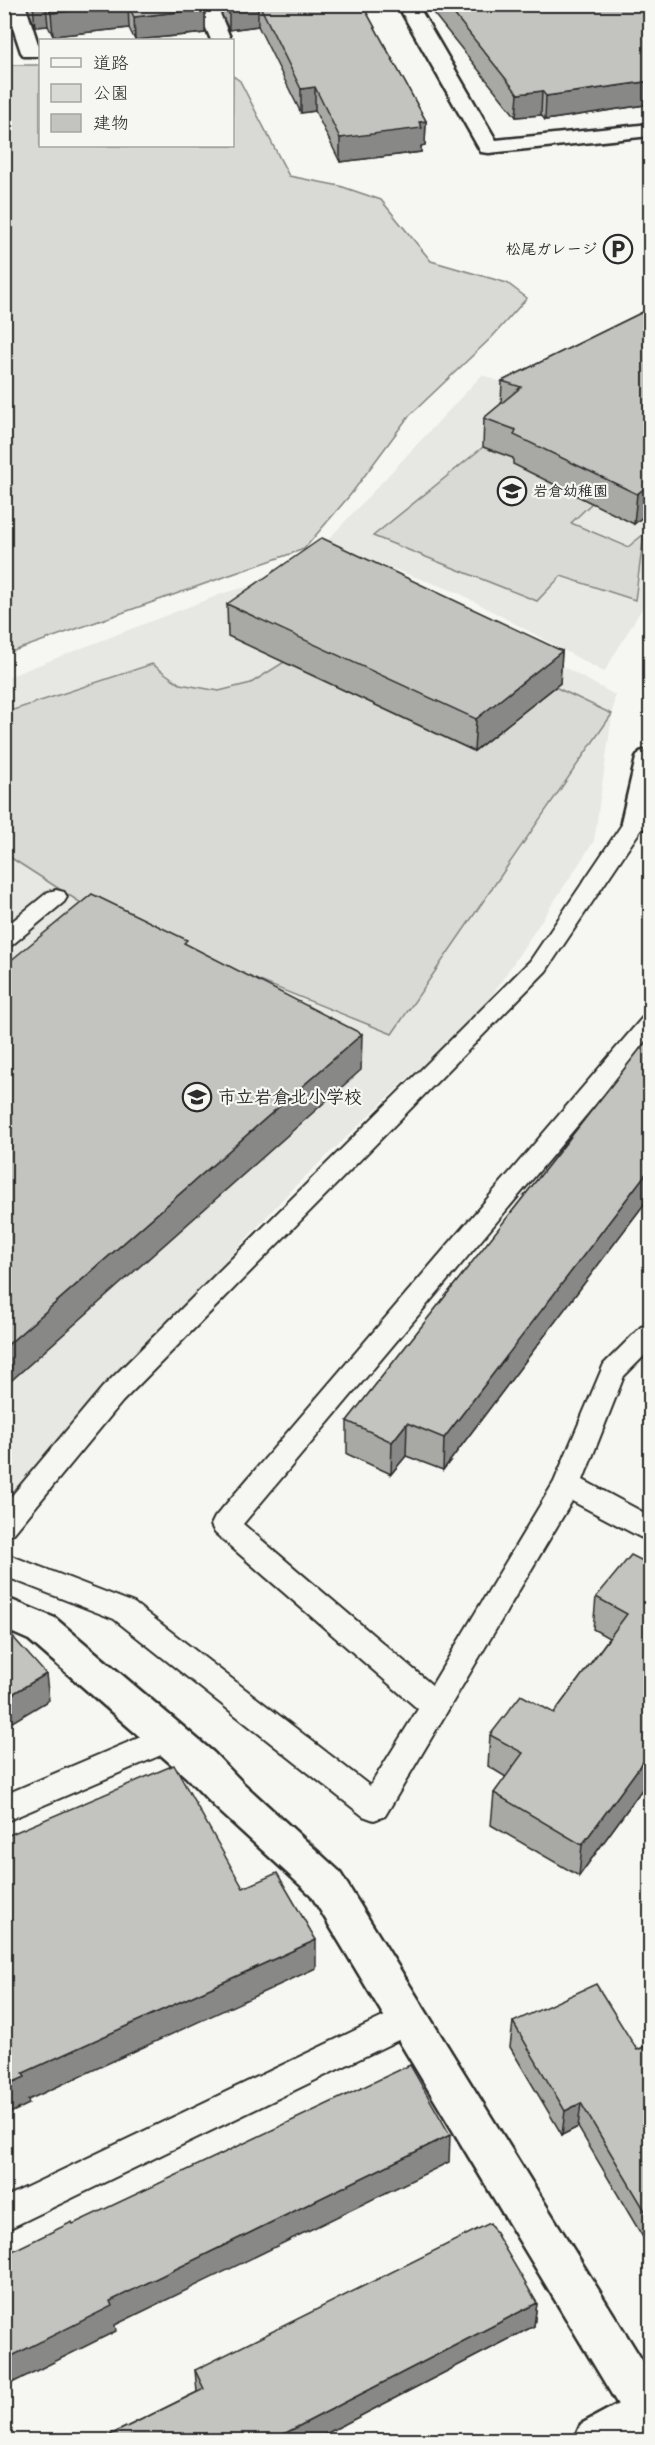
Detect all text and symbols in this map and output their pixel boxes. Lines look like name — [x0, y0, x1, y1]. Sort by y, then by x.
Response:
legend — [39, 39, 234, 147]
text: 道路 — [93, 50, 129, 79]
text: 公園 — [93, 80, 129, 109]
text: 建物 — [93, 110, 129, 139]
parking icon: 松尾ガレージ — [602, 233, 634, 265]
place label: 松尾ガレージ — [506, 238, 597, 262]
school or university icon: 岩倉幼稚園 — [496, 475, 528, 507]
place label: 岩倉幼稚園 — [533, 480, 608, 504]
school or university icon: 市立岩倉北小学校 — [181, 1081, 213, 1113]
place label: 市立岩倉北小学校 — [218, 1084, 362, 1113]

